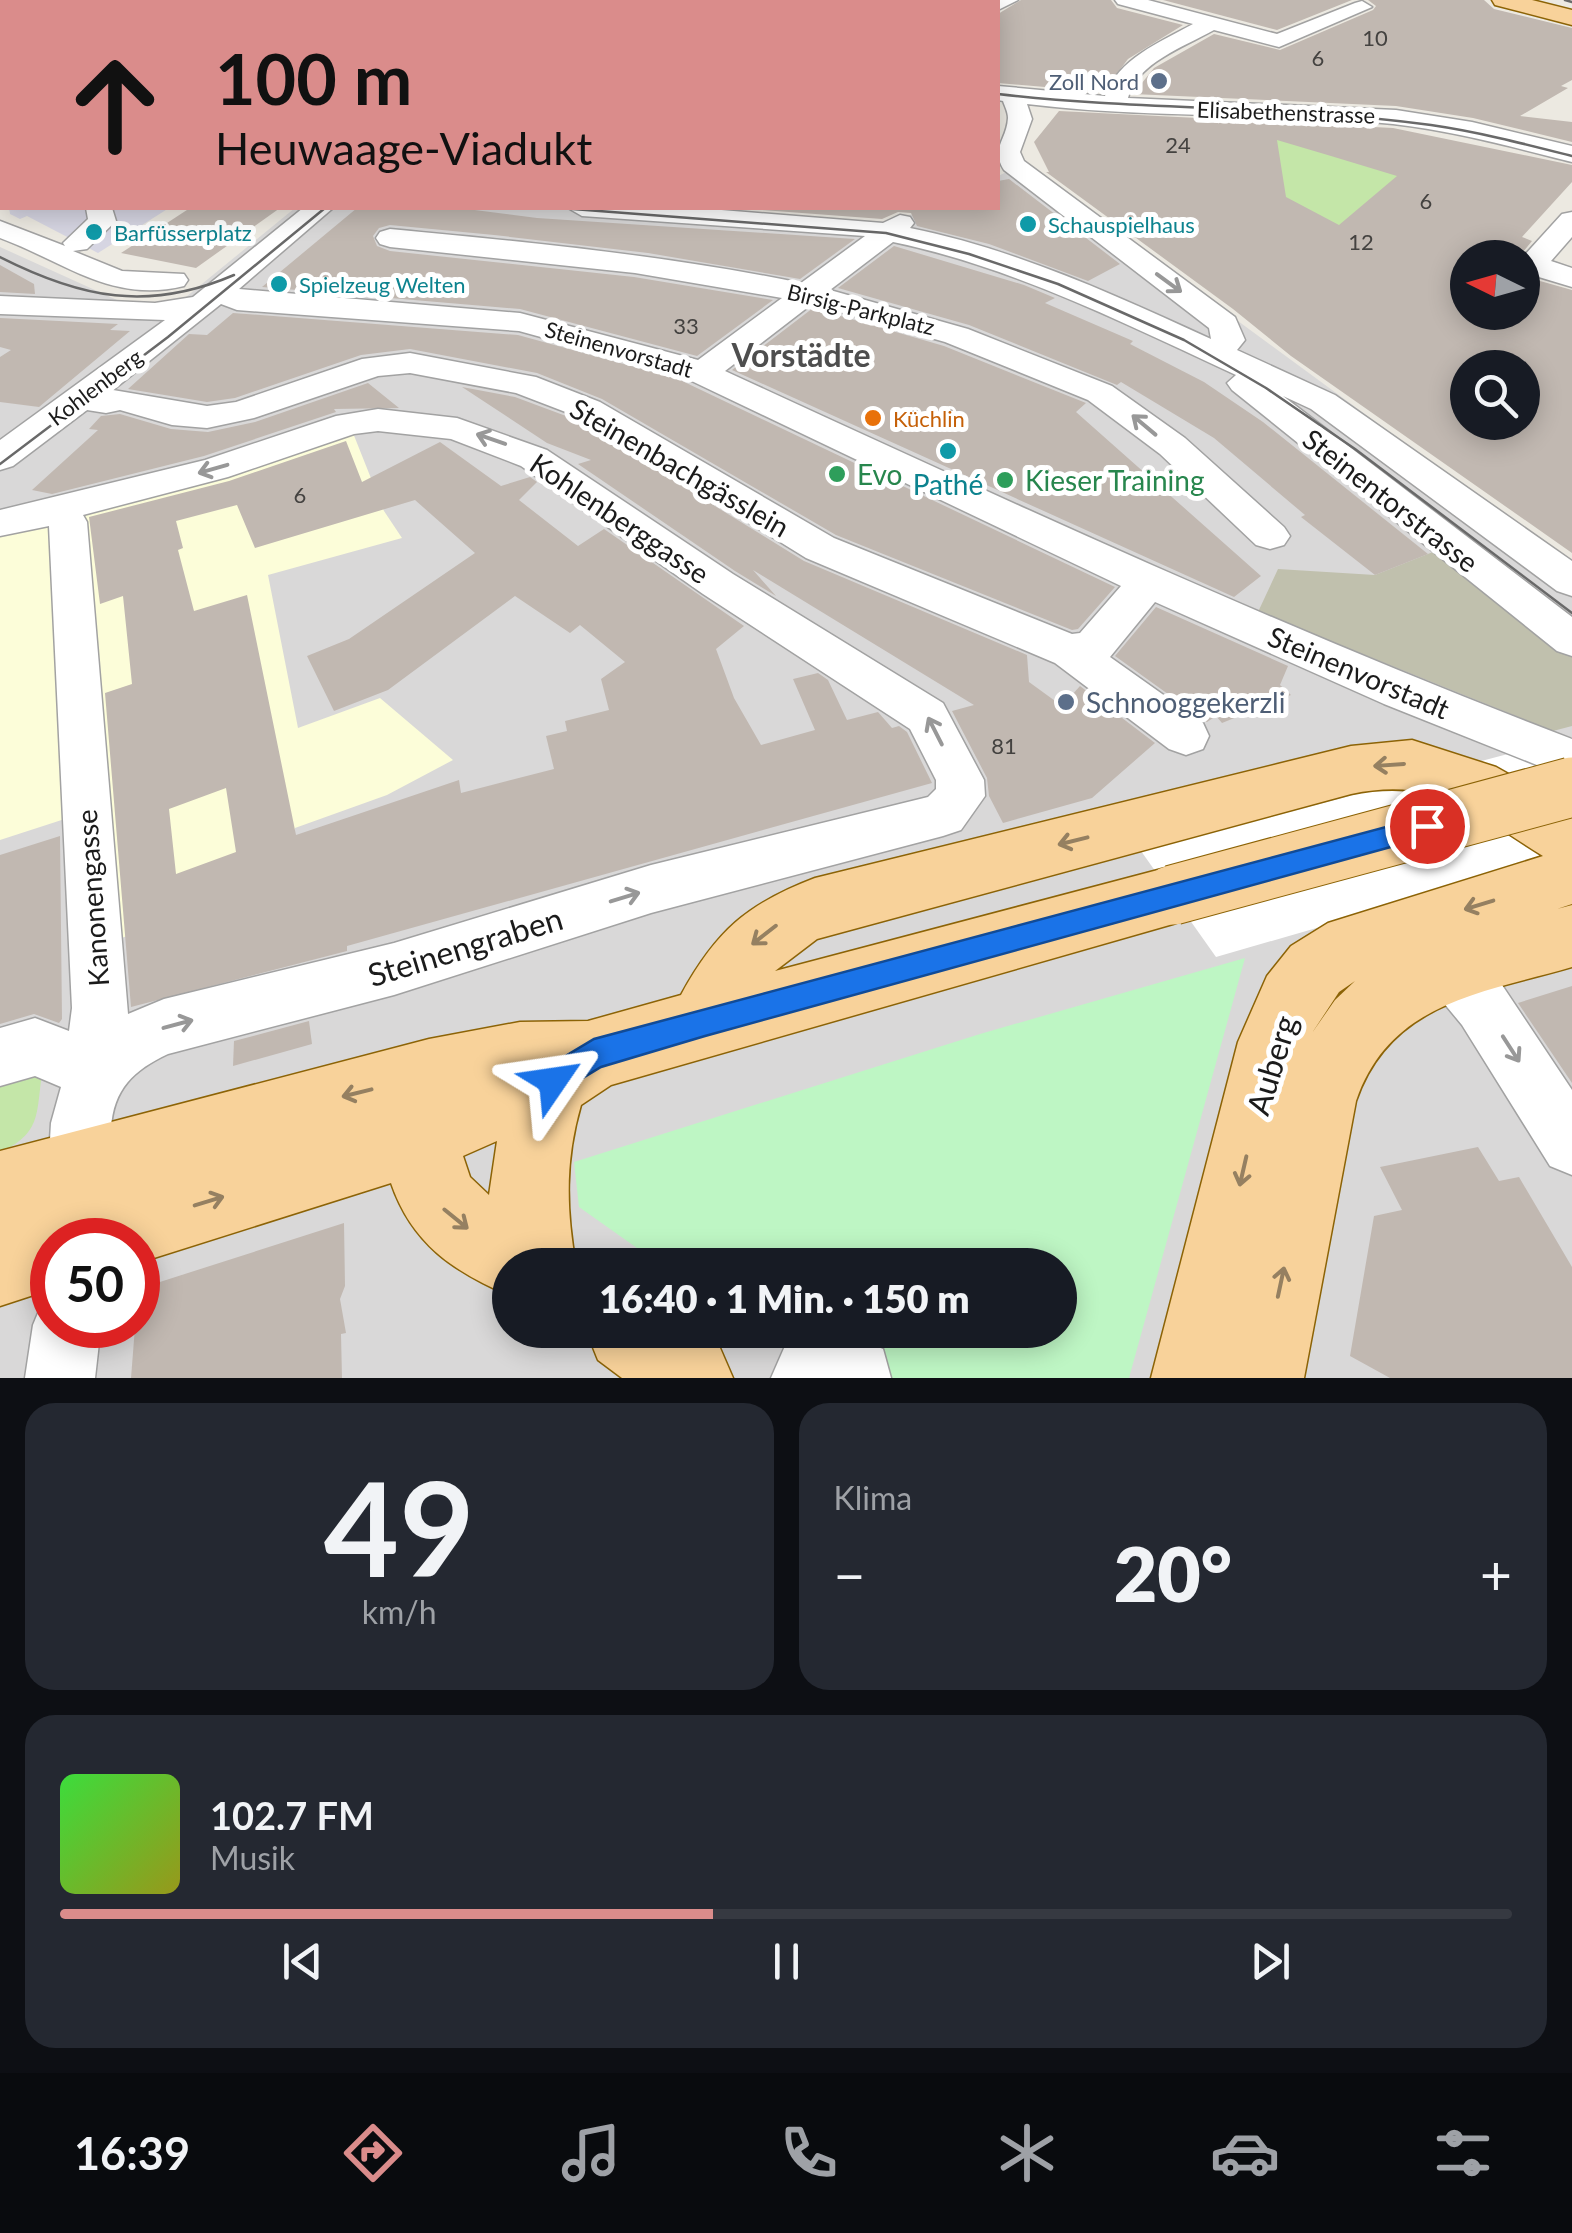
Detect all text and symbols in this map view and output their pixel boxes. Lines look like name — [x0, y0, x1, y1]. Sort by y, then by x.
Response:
house number: 10 — [1362, 24, 1388, 51]
text: 100 m — [215, 36, 412, 120]
icon: ahead — [50, 40, 180, 170]
house number: 6 — [1312, 44, 1324, 71]
place label: Zoll Nord — [1049, 68, 1139, 95]
marker: Zoll Nord — [1148, 70, 1170, 92]
street label: Elisabethenstrasse — [1196, 95, 1376, 129]
text: Heuwaage-Viadukt — [215, 121, 592, 175]
house number: 24 — [1165, 131, 1191, 158]
house number: 6 — [1420, 187, 1432, 214]
place label: Schauspielhaus — [1048, 211, 1195, 238]
marker: Schauspielhaus — [1017, 213, 1039, 235]
place label: Barfüsserplatz — [114, 219, 252, 246]
marker: Barfüsserplatz — [83, 221, 105, 243]
house number: 12 — [1348, 228, 1374, 255]
north arrow — [1450, 240, 1540, 330]
map controls — [1450, 240, 1540, 440]
place label: Spielzeug Welten — [299, 271, 466, 298]
one-way arrow — [1155, 272, 1182, 293]
marker: Spielzeug Welten — [268, 273, 290, 295]
street label: Birsig-Parkplatz — [785, 278, 937, 340]
house number: 33 — [673, 312, 699, 339]
street label: Steinenvorstadt — [542, 315, 696, 383]
district label: Vorstädte — [730, 335, 871, 374]
street label: Kohlenberg — [43, 343, 147, 431]
button: search — [1450, 350, 1540, 440]
street label: Steinenbachgässlein — [564, 390, 796, 544]
place label: Küchlin — [893, 405, 965, 432]
marker: Küchlin — [862, 407, 884, 429]
one-way arrow — [1132, 414, 1158, 436]
street label: Steinentorstrasse — [1297, 421, 1485, 579]
one-way arrow — [475, 429, 507, 447]
marker: Pathé — [937, 440, 959, 462]
street label: Kohlenberggasse — [524, 446, 716, 590]
place label: Evo — [857, 457, 902, 491]
one-way arrow — [198, 461, 229, 479]
marker: Evo — [826, 463, 848, 485]
place label: Kieser Training — [1025, 463, 1204, 497]
place label: Pathé — [913, 467, 983, 501]
marker: Kieser Training — [994, 469, 1016, 491]
house number: 6 — [294, 481, 306, 508]
street label: Steinenvorstadt — [1263, 619, 1455, 725]
place label: Schnooggekerzli — [1086, 685, 1285, 719]
marker: Schnooggekerzli — [1055, 691, 1077, 713]
one-way arrow — [925, 717, 944, 747]
house number: 81 — [991, 732, 1017, 759]
one-way arrow — [1373, 756, 1405, 775]
pin — [1385, 784, 1470, 869]
icon: arrive — [1400, 799, 1455, 854]
street label: Kanonengasse — [69, 808, 115, 988]
one-way arrow — [1058, 833, 1090, 851]
one-way arrow — [609, 887, 641, 905]
street label: Steinengraben — [363, 898, 567, 994]
one-way arrow — [1464, 898, 1495, 916]
one-way arrow — [751, 925, 778, 946]
street label: Auberg — [1237, 1011, 1305, 1119]
one-way arrow — [162, 1014, 193, 1033]
position arrow — [501, 1029, 605, 1133]
one-way arrow — [1500, 1034, 1521, 1063]
one-way arrow — [342, 1085, 373, 1104]
one-way arrow — [1233, 1154, 1251, 1186]
one-way arrow — [193, 1191, 225, 1209]
one-way arrow — [442, 1208, 469, 1229]
speed limit sign: 50 — [30, 1218, 160, 1348]
one-way arrow — [1273, 1267, 1292, 1299]
text: 16:40 · 1 Min. · 150 m — [599, 1275, 970, 1321]
text: 49 — [324, 1449, 475, 1605]
text: Klima — [834, 1478, 912, 1517]
text: 20° — [1114, 1528, 1232, 1618]
text: − — [834, 1541, 865, 1607]
text: + — [1480, 1541, 1512, 1607]
text: km/h — [362, 1592, 437, 1631]
text: 102.7 FM — [210, 1792, 374, 1838]
text: Musik — [210, 1838, 295, 1877]
icon: previous — [275, 1934, 330, 1989]
icon: pause — [759, 1934, 814, 1989]
icon: next — [1243, 1934, 1298, 1989]
icon: directions — [338, 2118, 408, 2188]
icon: music — [556, 2118, 626, 2188]
icon: phone — [774, 2118, 844, 2188]
icon: climate — [992, 2118, 1062, 2188]
icon: car — [1210, 2118, 1280, 2188]
icon: filters — [1428, 2118, 1498, 2188]
text: 16:39 — [74, 2126, 190, 2180]

